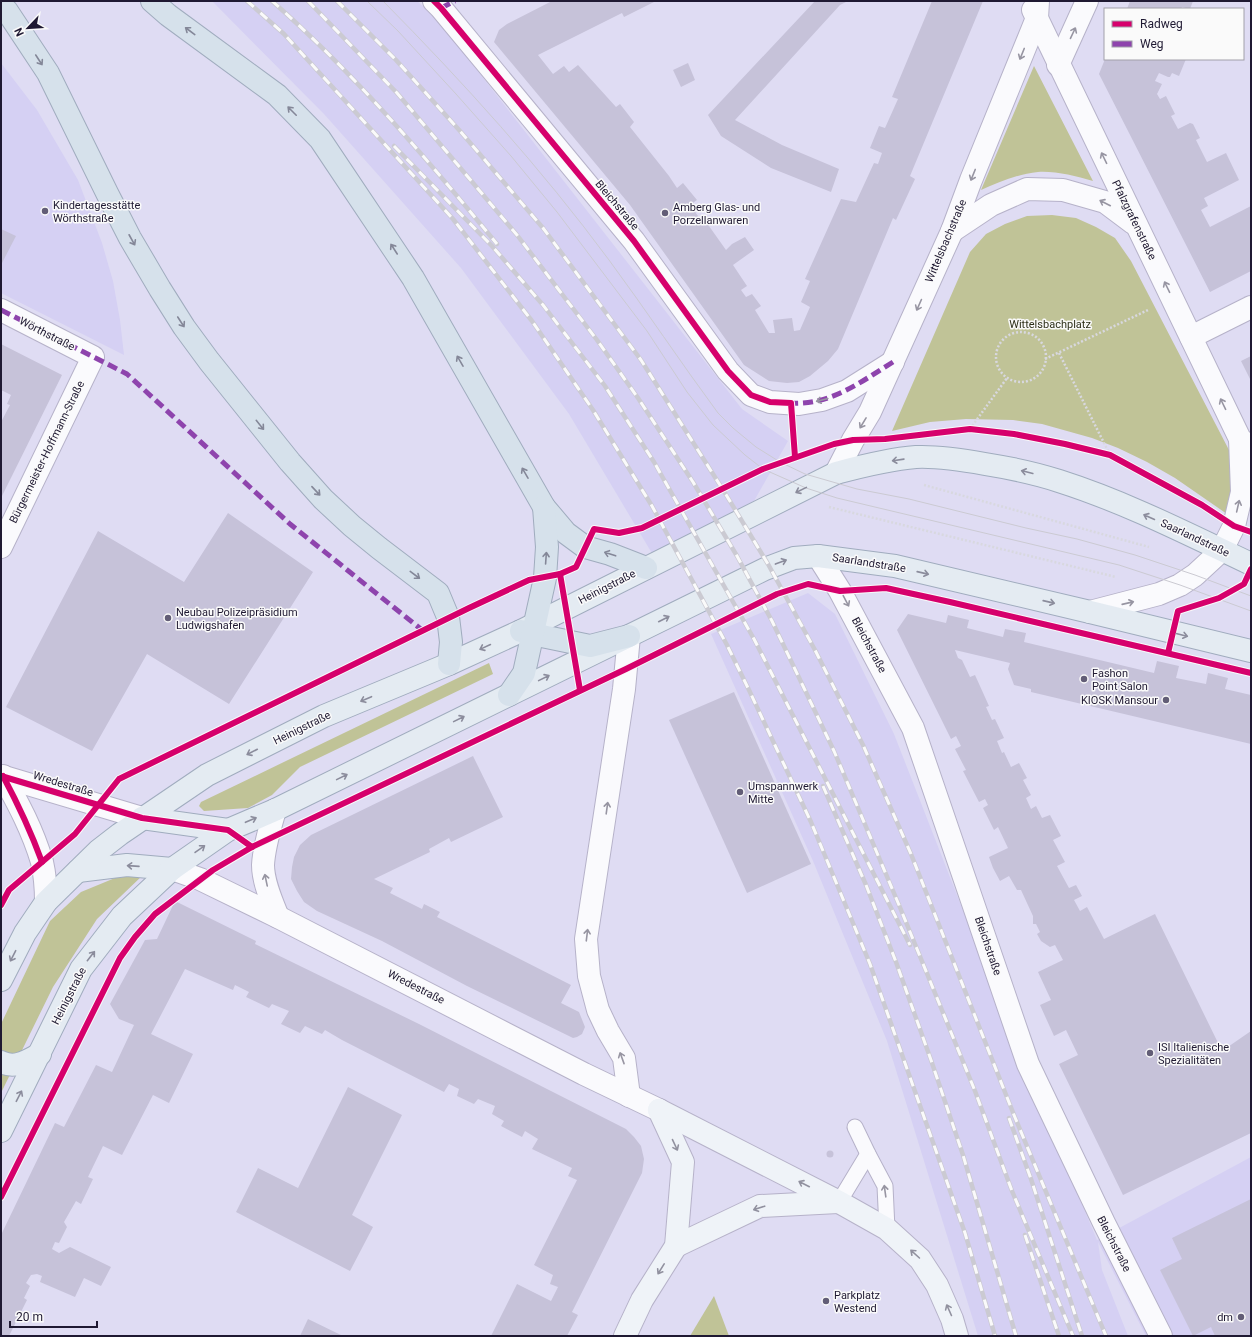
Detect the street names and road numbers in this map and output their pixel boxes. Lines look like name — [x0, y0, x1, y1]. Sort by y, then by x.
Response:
street label: Bleichstraße — [592, 177, 642, 233]
street label: Pfalzgrafenstraße — [1109, 178, 1159, 262]
street label: Wittelsbachstraße — [923, 197, 969, 284]
street label: Wörthstraße — [17, 314, 77, 354]
street label: Bürgermeister-Hoffmann-Straße — [7, 378, 87, 525]
street label: Saarlandstraße — [1159, 516, 1232, 560]
street label: Saarlandstraße — [831, 551, 907, 575]
street label: Heinigstraße — [576, 567, 638, 607]
street label: Bleichstraße — [849, 615, 889, 675]
street label: Heinigstraße — [271, 708, 333, 748]
street label: Wredestraße — [31, 769, 95, 799]
street label: Bleichstraße — [972, 915, 1004, 977]
street label: Heinigstraße — [49, 965, 89, 1027]
street label: Wredestraße — [385, 967, 447, 1007]
street label: Bleichstraße — [1094, 1214, 1134, 1274]

